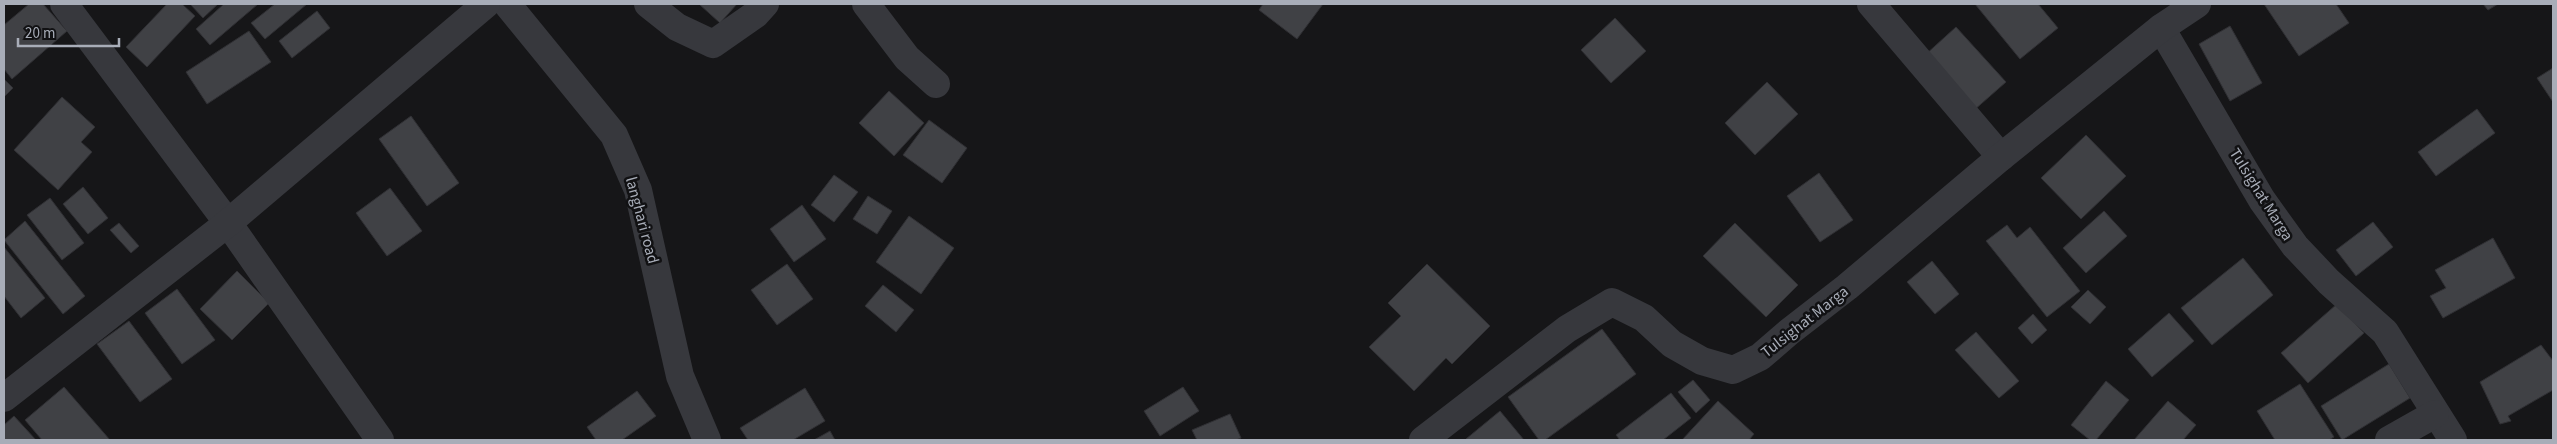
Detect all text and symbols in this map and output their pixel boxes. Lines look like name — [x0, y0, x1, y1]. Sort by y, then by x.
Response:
scale bar — [18, 15, 119, 47]
text: 20 m — [25, 23, 55, 44]
street label: Tulsighat Marga — [2224, 144, 2298, 245]
street label: langhari road — [620, 174, 664, 266]
street label: Tulsighat Marga — [1756, 281, 1853, 363]

